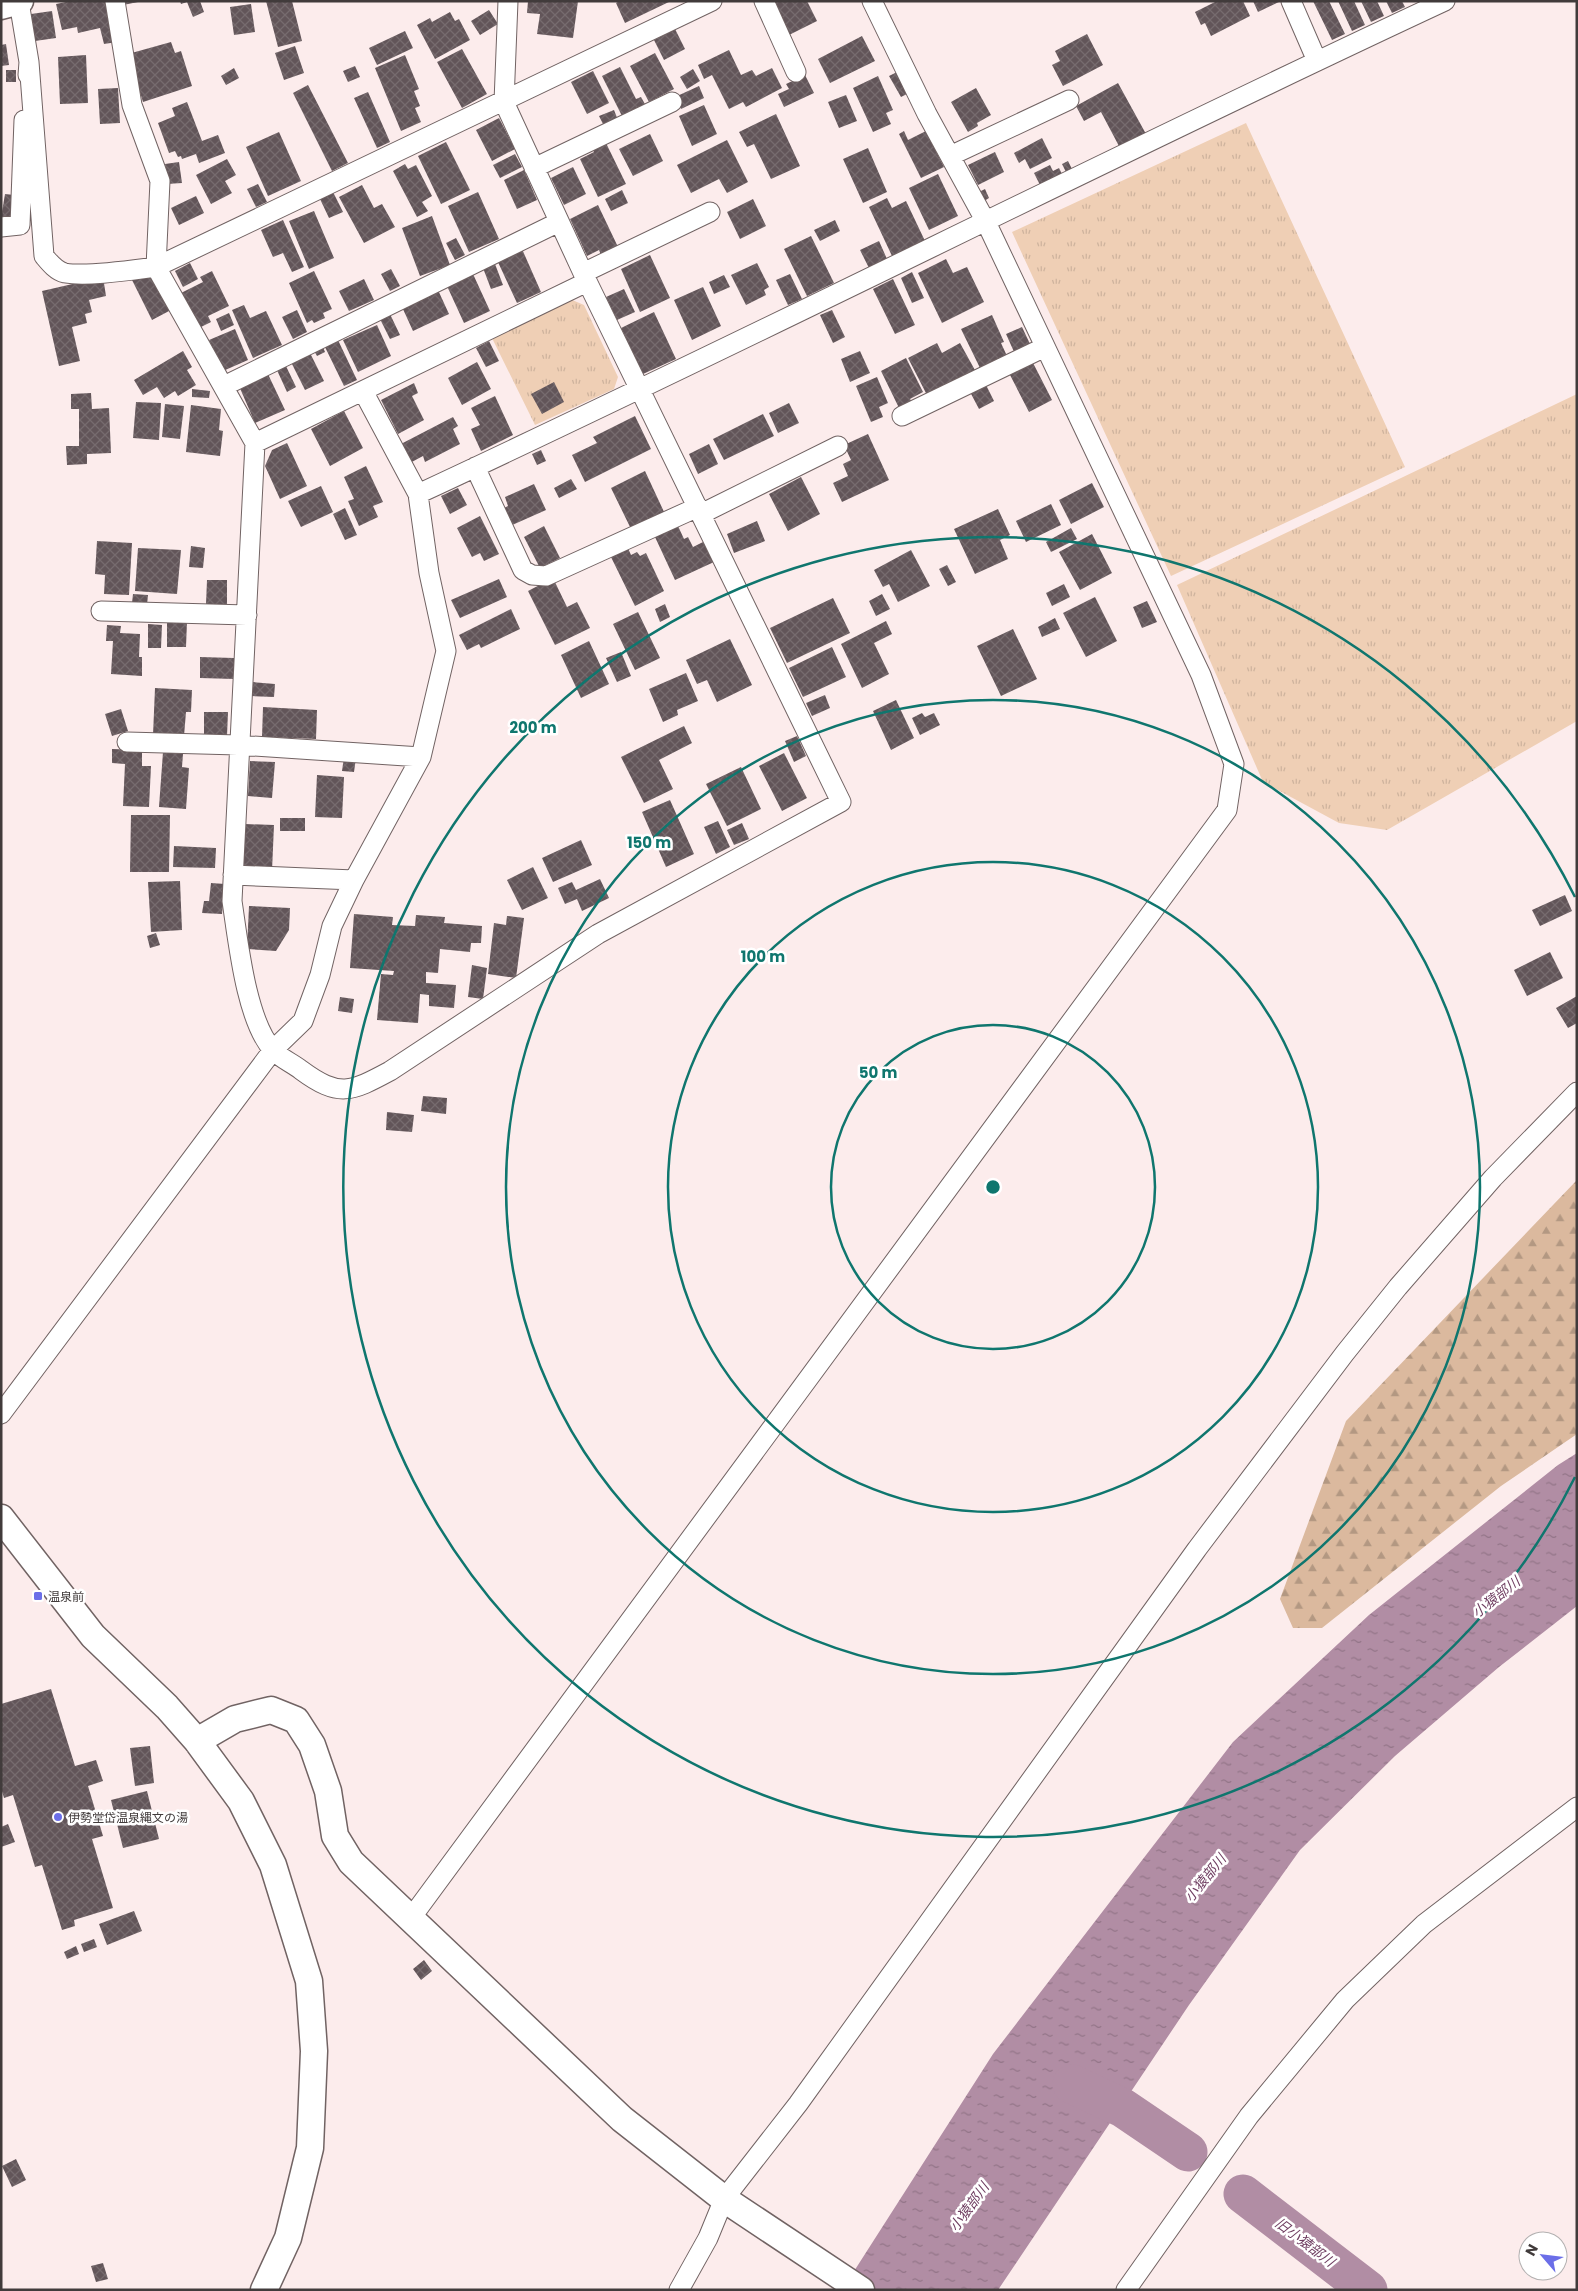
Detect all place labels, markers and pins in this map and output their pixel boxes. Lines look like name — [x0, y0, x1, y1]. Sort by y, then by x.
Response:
centre of rings — [984, 1178, 1002, 1196]
place label: 温泉前 — [48, 1588, 84, 1605]
marker: 温泉前 — [32, 1590, 44, 1602]
place label: 伊勢堂岱温泉縄文の湯 — [68, 1809, 188, 1826]
marker: 伊勢堂岱温泉縄文の湯 — [52, 1811, 64, 1823]

